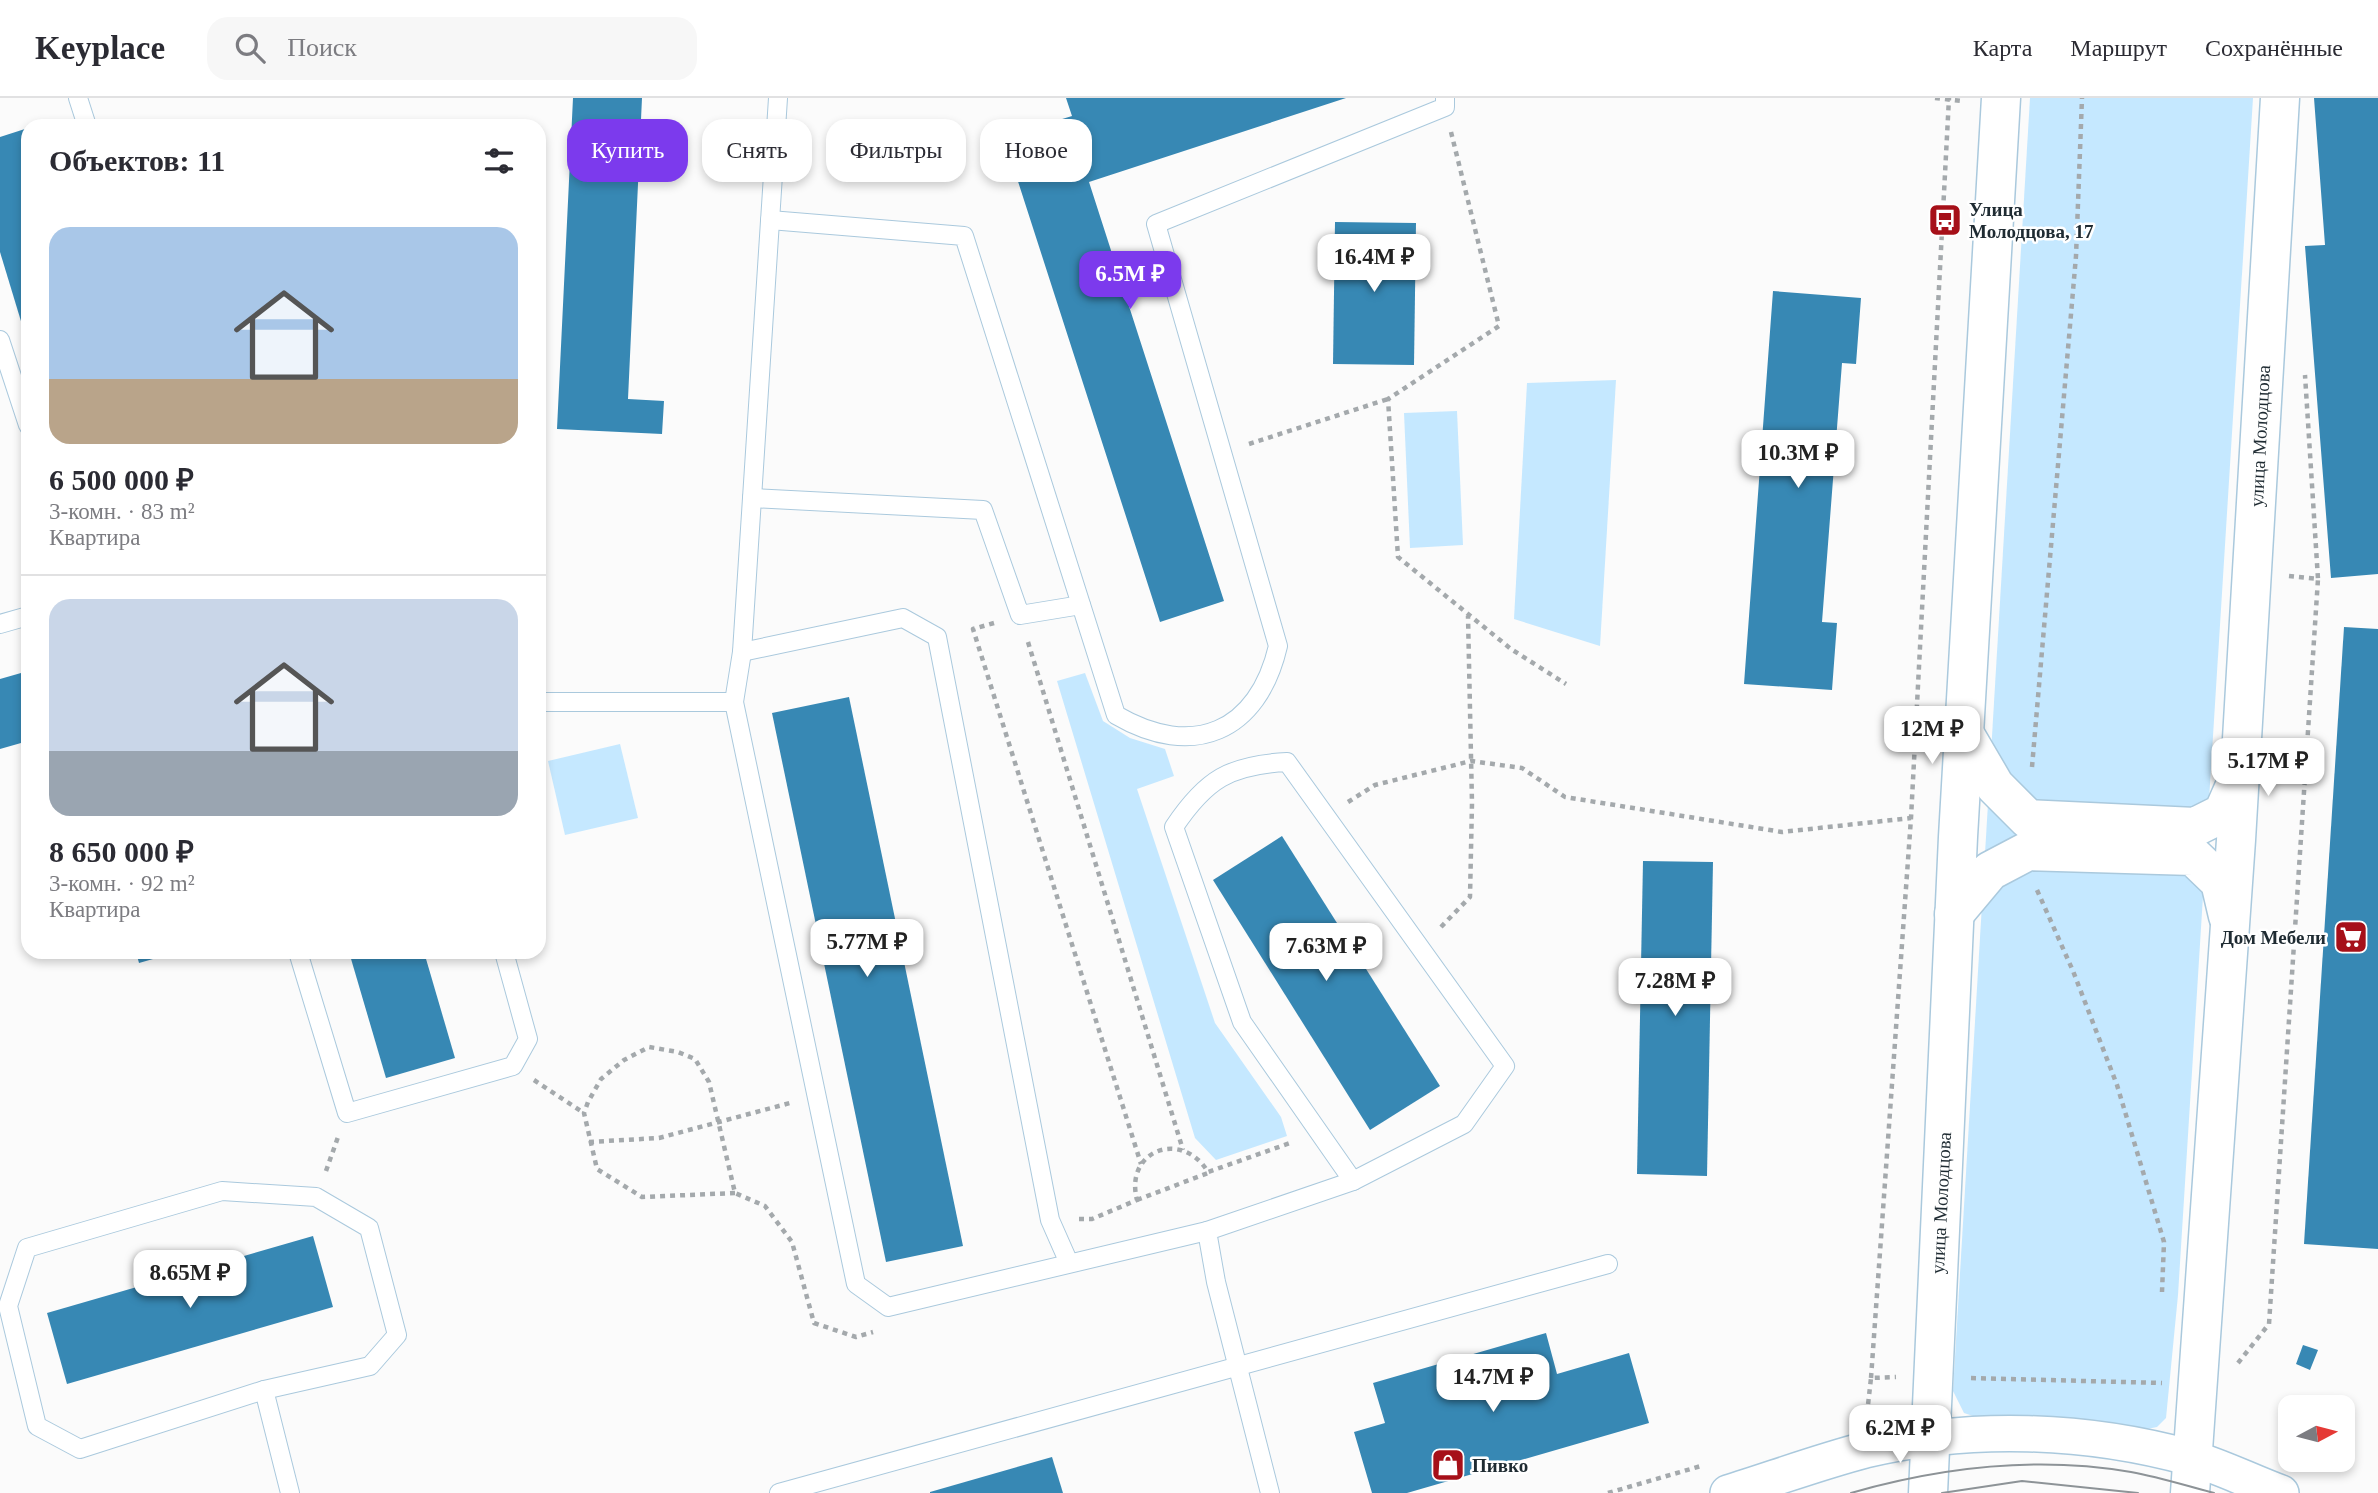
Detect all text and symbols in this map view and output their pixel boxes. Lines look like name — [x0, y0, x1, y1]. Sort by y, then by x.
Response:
search box — [207, 17, 697, 80]
icon: search — [231, 29, 269, 67]
text: Keyplace — [35, 30, 165, 66]
text: Поиск — [287, 33, 357, 62]
text: Карта — [1973, 35, 2032, 61]
text: Маршрут — [2070, 35, 2167, 61]
text: Сохранённые — [2205, 35, 2343, 61]
chip: Купить — [567, 119, 688, 182]
chip: Снять — [702, 119, 812, 182]
chip: Фильтры — [826, 119, 966, 182]
chip: Новое — [980, 119, 1092, 182]
icon: filters — [480, 142, 518, 180]
text: Объектов: 11 — [49, 144, 225, 177]
place label: Улица Молодцова, 17 — [1969, 199, 2094, 242]
bus stop icon: Улица Молодцова, 17 — [1926, 201, 1964, 239]
pin: 16.4M ₽ — [1309, 234, 1439, 294]
text: 16.4M ₽ — [1333, 244, 1415, 269]
pin: 6.5M ₽ — [1073, 252, 1187, 311]
text: 6.5M ₽ — [1095, 261, 1165, 286]
icon: home — [221, 272, 347, 398]
street label: улица Молодцова — [2246, 364, 2274, 508]
pin: 10.3M ₽ — [1733, 430, 1863, 490]
text: 10.3M ₽ — [1757, 440, 1839, 465]
text: 6 500 000 ₽ — [49, 463, 194, 496]
text: 3-комн. · 83 m² — [49, 499, 195, 524]
text: Квартира — [49, 525, 140, 550]
icon: home — [221, 644, 347, 770]
pin: 12M ₽ — [1883, 706, 1981, 766]
text: 12M ₽ — [1900, 716, 1964, 741]
pin: 5.17M ₽ — [2203, 738, 2333, 798]
text: 5.17M ₽ — [2227, 748, 2309, 773]
text: 8 650 000 ₽ — [49, 835, 194, 868]
text: 3-комн. · 92 m² — [49, 871, 195, 896]
text: Квартира — [49, 897, 140, 922]
supermarket icon: Дом Мебели — [2332, 918, 2370, 956]
pin: 5.77M ₽ — [802, 920, 932, 979]
pin: 7.63M ₽ — [1261, 924, 1391, 983]
place label: Дом Мебели — [2221, 927, 2326, 948]
text: 5.77M ₽ — [826, 929, 908, 954]
text: 7.63M ₽ — [1285, 933, 1367, 958]
pin: 7.28M ₽ — [1610, 958, 1740, 1018]
text: 7.28M ₽ — [1634, 968, 1716, 993]
street label: улица Молодцова — [1927, 1131, 1955, 1275]
pin: 8.65M ₽ — [125, 1250, 255, 1310]
text: 8.65M ₽ — [149, 1260, 231, 1285]
pin: 14.7M ₽ — [1428, 1354, 1558, 1414]
text: 14.7M ₽ — [1452, 1364, 1534, 1389]
north arrow — [2278, 1395, 2356, 1472]
map controls — [2278, 1395, 2355, 1472]
pin: 6.2M ₽ — [1843, 1406, 1957, 1465]
text: 6.2M ₽ — [1865, 1415, 1935, 1440]
shop icon: Пивко — [1429, 1446, 1467, 1484]
place label: Пивко — [1472, 1455, 1528, 1476]

